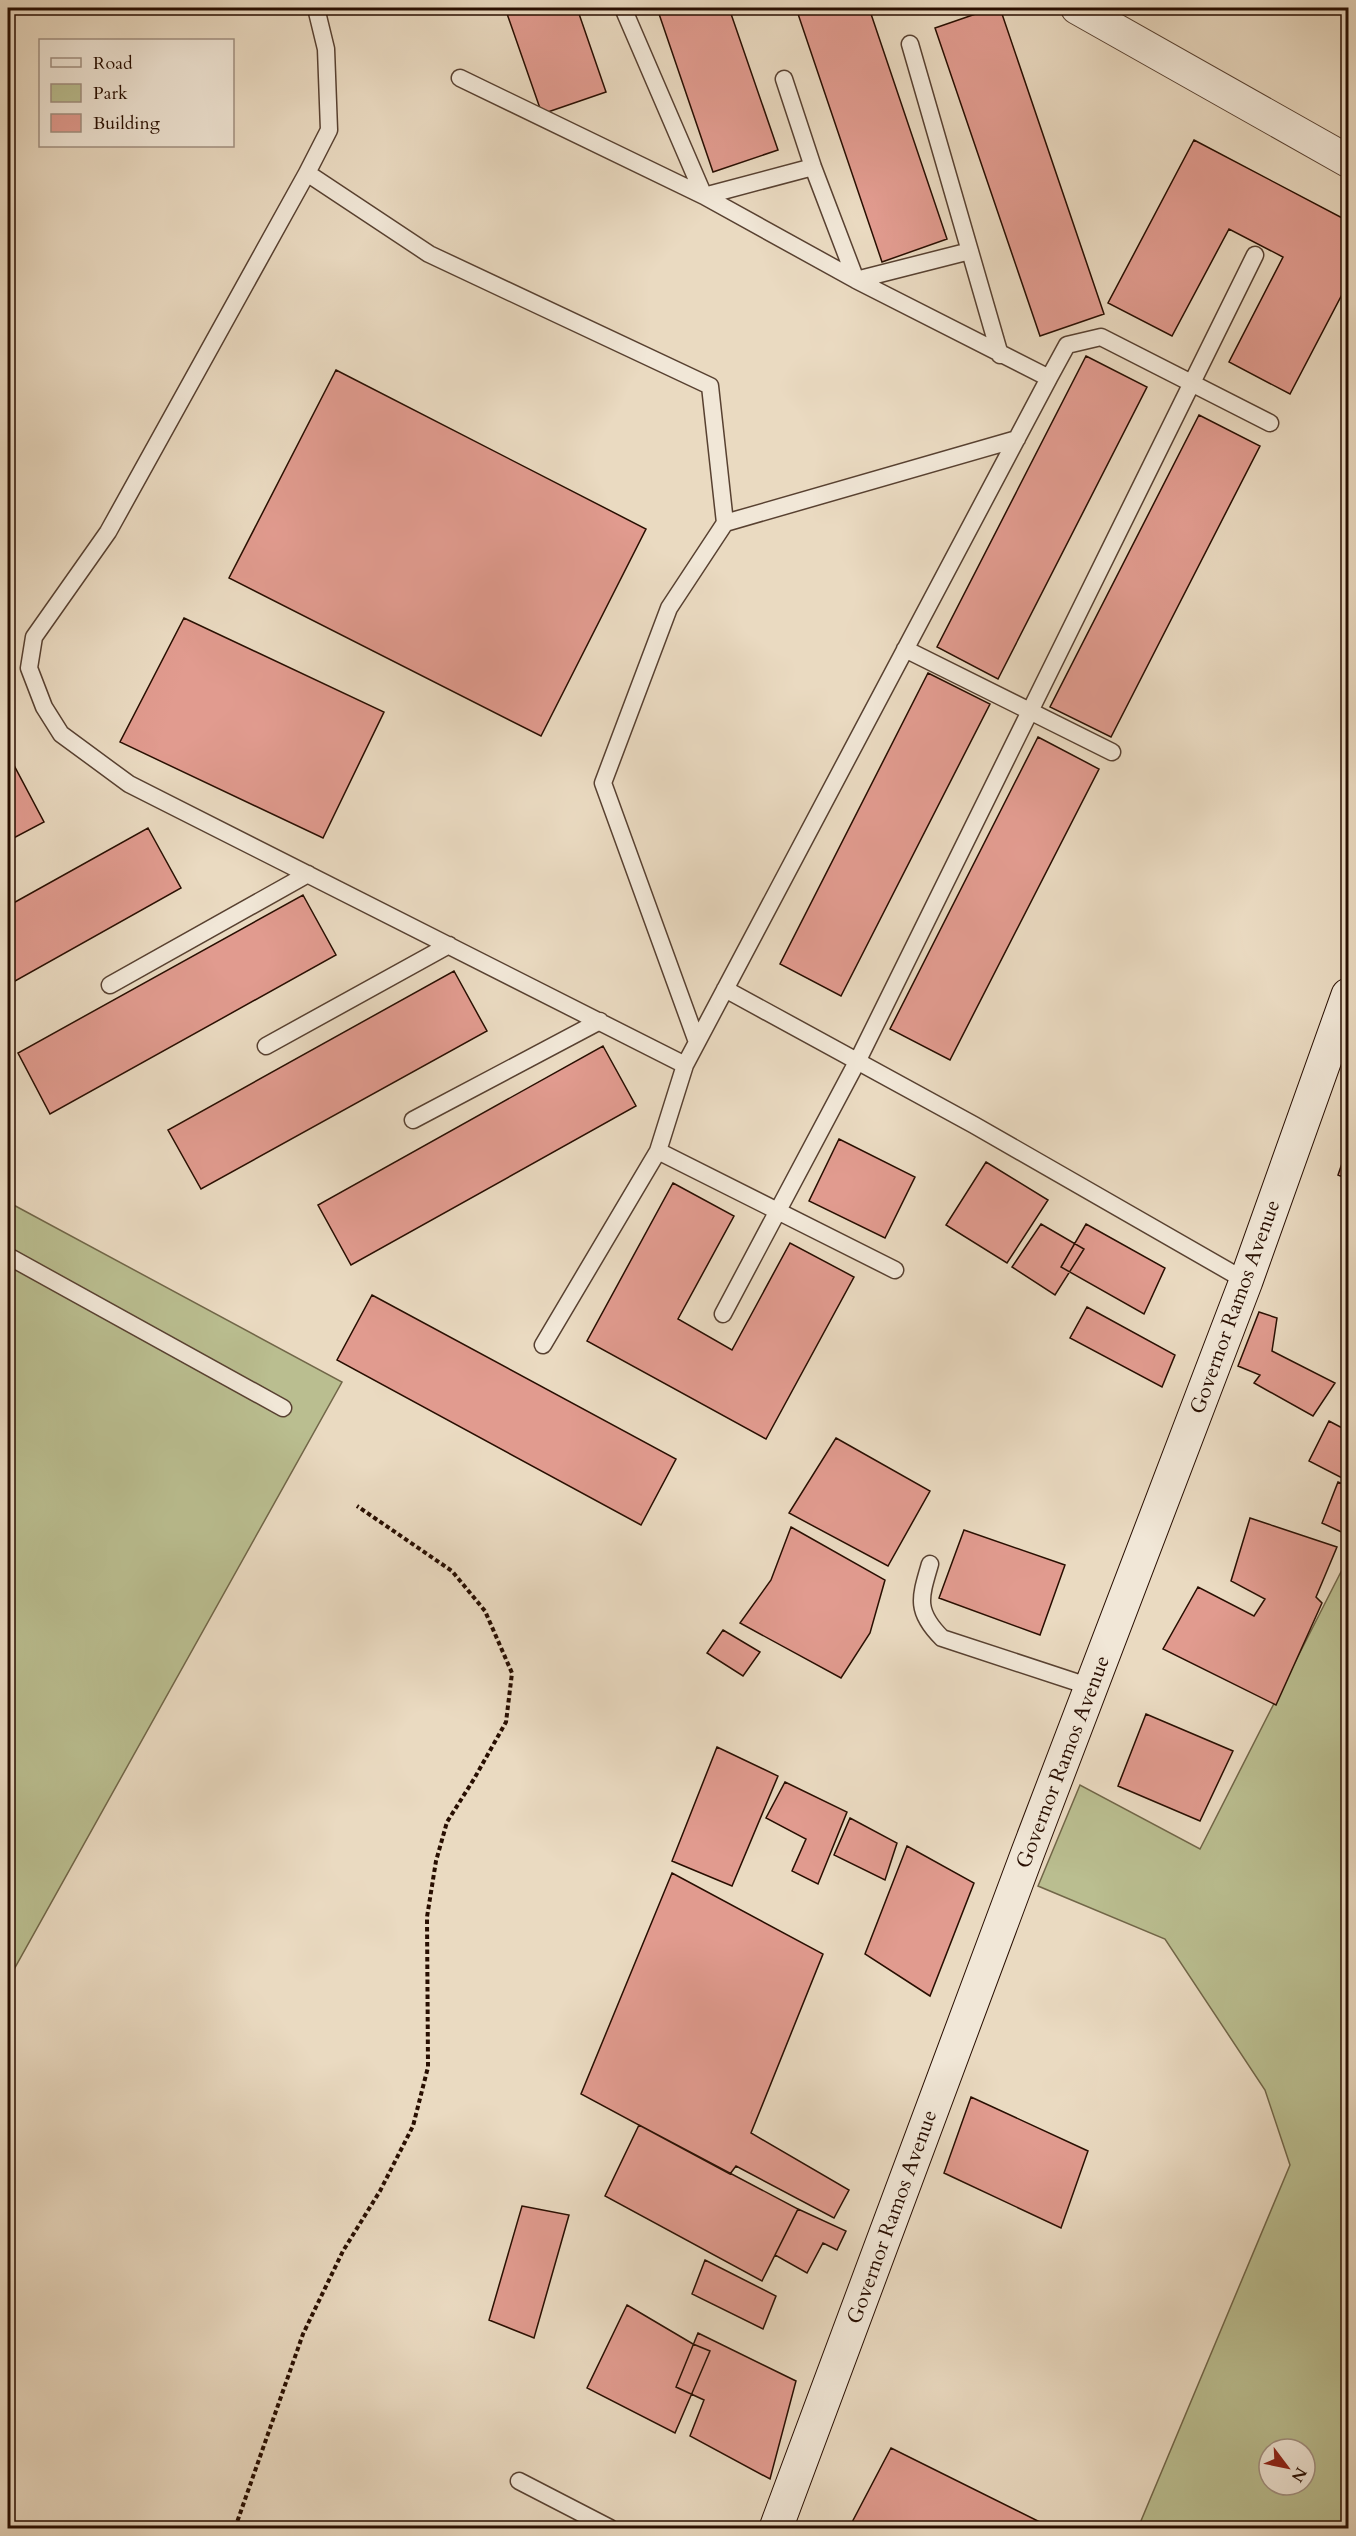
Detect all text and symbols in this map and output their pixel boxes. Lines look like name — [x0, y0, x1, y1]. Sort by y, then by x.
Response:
legend — [39, 39, 234, 147]
text: Road — [93, 51, 133, 76]
text: Park — [93, 81, 128, 106]
text: Building — [93, 111, 161, 136]
street label: Governor Ramos Avenue — [1183, 1196, 1287, 1418]
street label: Governor Ramos Avenue — [1009, 1651, 1117, 1873]
street label: Governor Ramos Avenue — [840, 2106, 944, 2328]
north arrow — [1257, 2437, 1317, 2497]
text: N — [1286, 2463, 1312, 2486]

